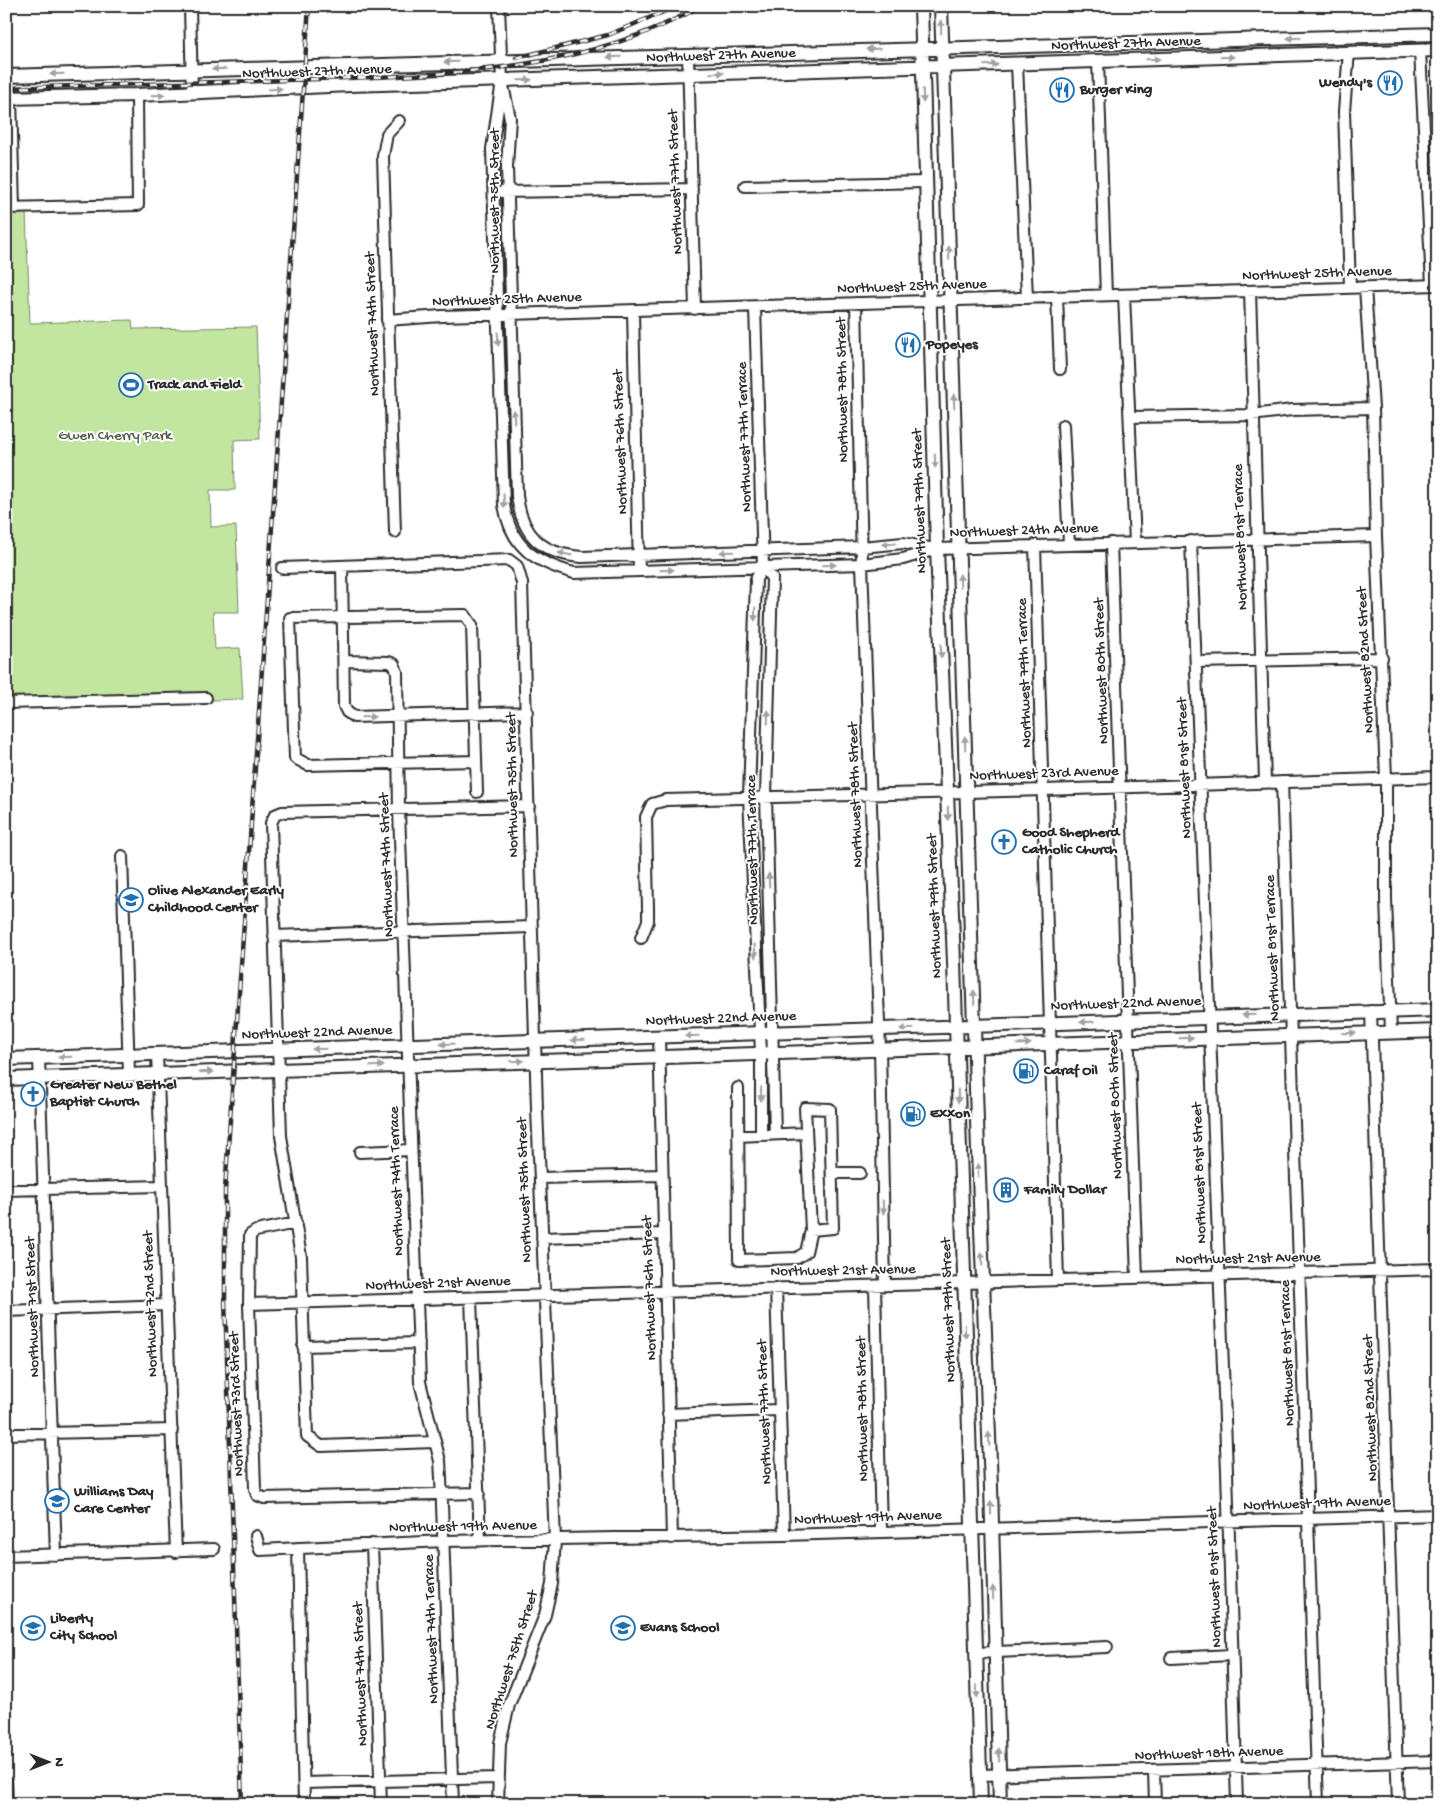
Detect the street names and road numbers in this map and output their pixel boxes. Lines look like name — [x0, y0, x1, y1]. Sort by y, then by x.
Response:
street label: Northwest 27th Avenue — [1051, 32, 1201, 56]
street label: Northwest 27th Avenue — [646, 44, 796, 68]
street label: Northwest 27th Avenue — [242, 60, 392, 84]
street label: Northwest 77th Street — [664, 107, 688, 255]
street label: Northwest 75th Street — [486, 127, 504, 274]
street label: Northwest 74th Street — [361, 250, 385, 396]
street label: Northwest 25th Avenue — [1242, 262, 1392, 286]
street label: Northwest 25th Avenue — [837, 275, 987, 299]
street label: Northwest 25th Avenue — [432, 288, 582, 312]
street label: Northwest 78th Street — [833, 315, 853, 463]
street label: Northwest 77th Terrace — [733, 361, 757, 512]
street label: Northwest 76th Street — [609, 367, 633, 515]
street label: Northwest 79th Street — [908, 427, 932, 574]
street label: Northwest 81st Terrace — [1229, 463, 1253, 610]
street label: Northwest 24th Avenue — [949, 519, 1099, 543]
street label: Northwest 82nd Street — [1353, 584, 1379, 734]
street label: Northwest 80th Street — [1090, 596, 1114, 744]
street label: Northwest 79th Terrace — [1013, 597, 1037, 748]
street label: Northwest 81st Street — [1173, 695, 1196, 839]
street label: Northwest 75th Street — [503, 710, 523, 858]
street label: Northwest 78th Street — [844, 720, 868, 868]
street label: Northwest 23rd Avenue — [969, 762, 1119, 786]
street label: Northwest 77th Terrace — [743, 774, 763, 925]
street label: Northwest 74th Street — [375, 791, 399, 937]
street label: Northwest 79th Street — [923, 832, 947, 979]
street label: Northwest 81st Terrace — [1261, 874, 1285, 1021]
street label: Northwest 22nd Avenue — [1050, 992, 1202, 1016]
street label: Northwest 22nd Avenue — [645, 1007, 797, 1031]
street label: Northwest 22nd Avenue — [241, 1021, 393, 1045]
street label: Northwest 80th Street — [1104, 1031, 1128, 1179]
street label: Northwest 81st Street — [1188, 1100, 1211, 1244]
street label: Northwest 74th Terrace — [385, 1106, 409, 1256]
street label: Northwest 75th Street — [513, 1115, 537, 1263]
street label: Northwest 76th Street — [638, 1213, 662, 1361]
street label: Northwest 72nd Street — [139, 1229, 163, 1377]
street label: Northwest 71st Street — [21, 1235, 44, 1378]
street label: Northwest 79th Street — [937, 1236, 961, 1383]
street label: Northwest 21st Avenue — [1175, 1249, 1321, 1269]
street label: Northwest 21st Avenue — [770, 1261, 916, 1281]
street label: Northwest 21st Avenue — [365, 1272, 511, 1296]
street label: Northwest 81st Terrace — [1276, 1279, 1300, 1426]
street label: Northwest 73rd Street — [225, 1329, 249, 1477]
street label: Northwest 82nd Street — [1359, 1333, 1383, 1482]
street label: Northwest 78th Street — [853, 1334, 873, 1482]
street label: Northwest 77th Street — [753, 1337, 777, 1485]
street label: Northwest 19th Avenue — [1243, 1492, 1392, 1516]
street label: Northwest 81st Street — [1203, 1504, 1226, 1648]
street label: Northwest 19th Avenue — [794, 1506, 943, 1530]
street label: Northwest 19th Avenue — [389, 1517, 537, 1537]
street label: Northwest 74th Terrace — [420, 1554, 444, 1704]
street label: Northwest 75th Street — [481, 1586, 544, 1732]
street label: Northwest 74th Street — [349, 1600, 373, 1746]
street label: Northwest 18th Avenue — [1134, 1742, 1284, 1766]

